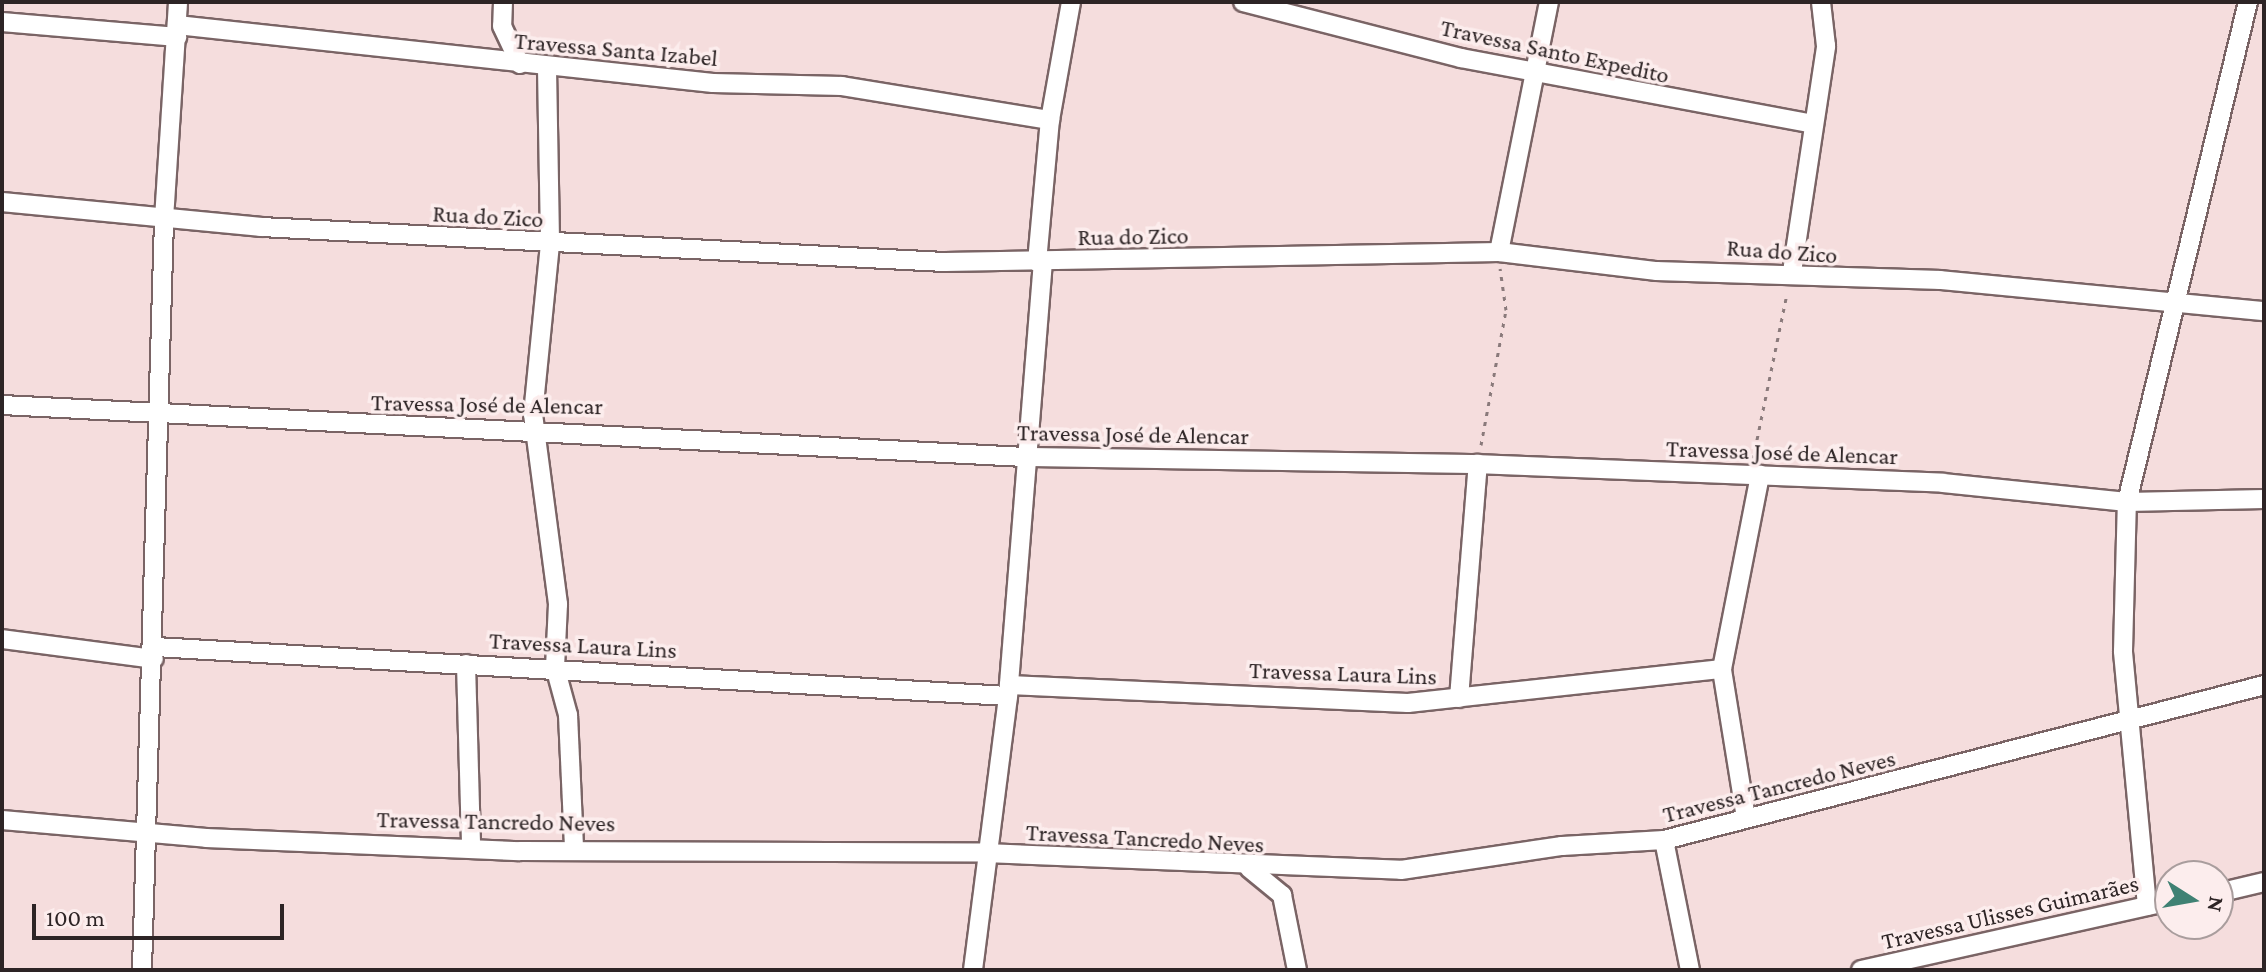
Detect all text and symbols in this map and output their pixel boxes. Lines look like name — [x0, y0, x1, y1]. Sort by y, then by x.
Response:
street label: Travessa Santo Expedito — [1438, 13, 1672, 89]
street label: Travessa Santa Izabel — [513, 26, 719, 72]
street label: Rua do Zico — [432, 199, 544, 233]
street label: Rua do Zico — [1077, 221, 1189, 251]
street label: Rua do Zico — [1726, 233, 1838, 269]
street label: Travessa José de Alencar — [371, 388, 603, 420]
street label: Travessa José de Alencar — [1017, 418, 1249, 450]
street label: Travessa José de Alencar — [1666, 434, 1898, 470]
street label: Travessa Laura Lins — [488, 626, 678, 664]
street label: Travessa Laura Lins — [1249, 655, 1437, 691]
street label: Travessa Tancredo Neves — [1660, 743, 1898, 829]
street label: Travessa Tancredo Neves — [376, 805, 616, 837]
street label: Travessa Tancredo Neves — [1025, 817, 1265, 859]
north arrow — [2154, 860, 2234, 940]
street label: Travessa Ulisses Guimarães — [1879, 868, 2141, 956]
scale bar — [36, 888, 288, 938]
text: N — [2202, 895, 2230, 914]
text: 100 m — [46, 904, 105, 931]

